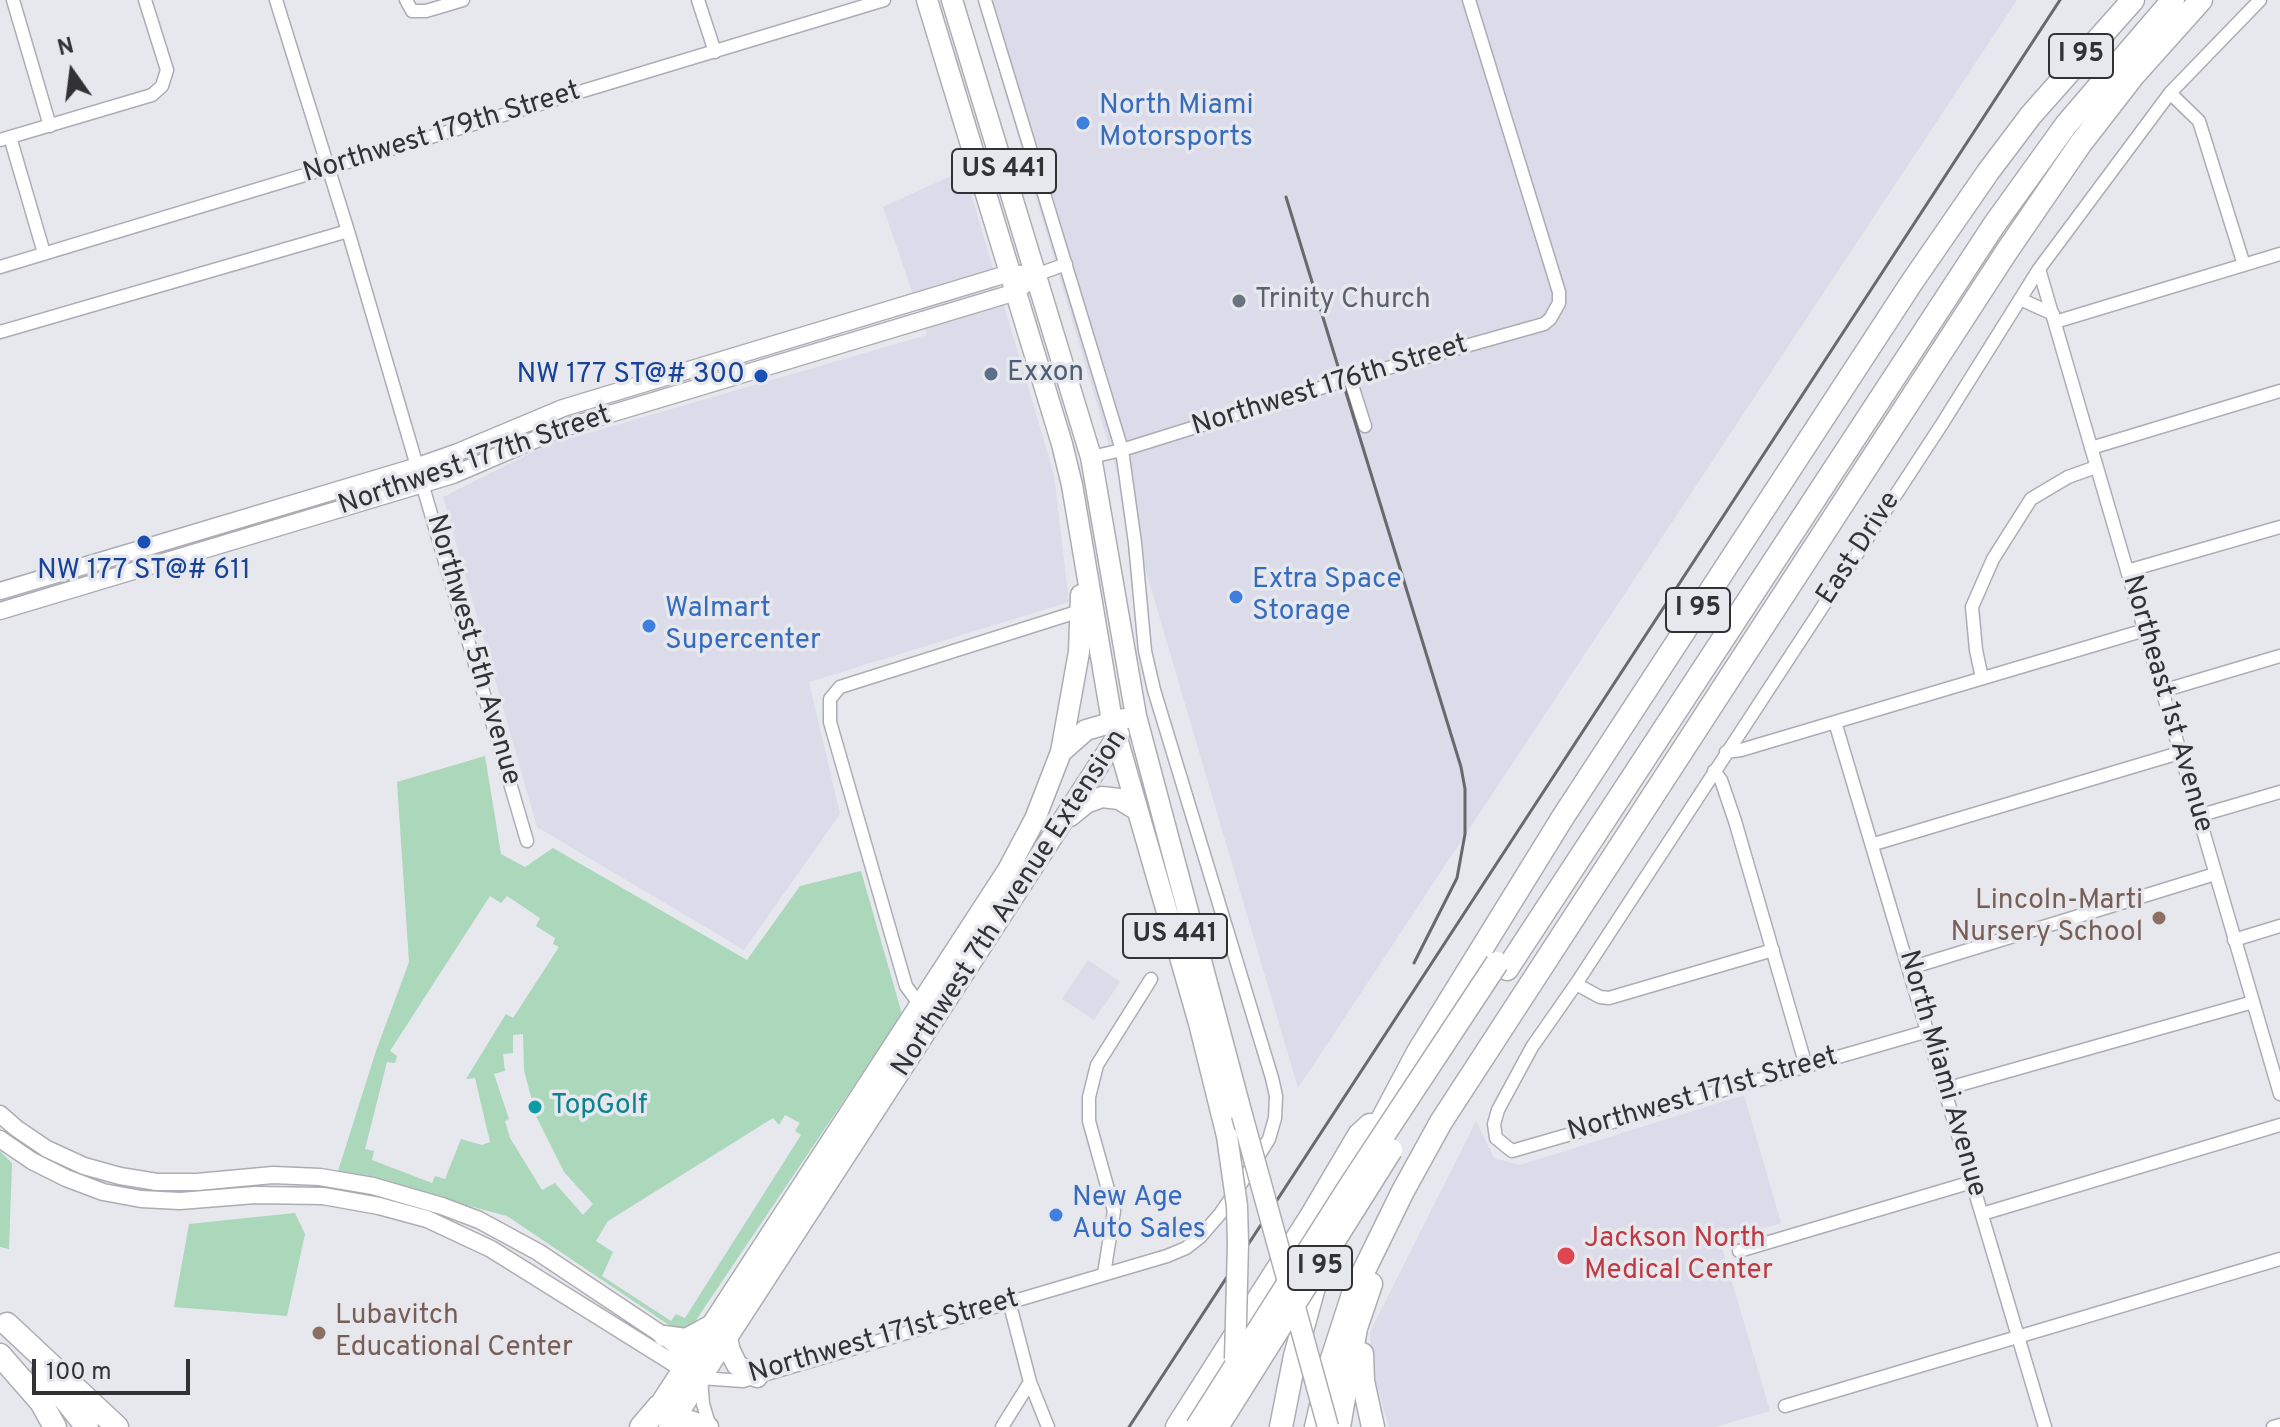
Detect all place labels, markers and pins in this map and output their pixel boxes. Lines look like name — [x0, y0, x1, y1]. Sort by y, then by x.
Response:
place label: North Miami Motorsports — [1099, 90, 1254, 156]
marker: North Miami Motorsports — [1074, 114, 1092, 132]
place label: Trinity Church — [1255, 284, 1431, 318]
marker: Trinity Church — [1230, 292, 1248, 310]
place label: Exxon — [1007, 357, 1084, 391]
place label: NW 177 ST@# 300 — [516, 359, 745, 393]
marker: Exxon — [982, 365, 1000, 383]
marker: NW 177 ST@# 300 — [752, 367, 770, 385]
marker: NW 177 ST@# 611 — [135, 533, 153, 551]
place label: NW 177 ST@# 611 — [37, 555, 251, 589]
place label: Extra Space Storage — [1252, 564, 1401, 630]
marker: Extra Space Storage — [1227, 588, 1245, 606]
place label: Walmart Supercenter — [665, 593, 821, 659]
marker: Walmart Supercenter — [640, 617, 658, 635]
place label: Lincoln-Marti Nursery School — [1950, 885, 2143, 951]
marker: Lincoln-Marti Nursery School — [2150, 909, 2168, 927]
place label: TopGolf — [551, 1090, 647, 1124]
marker: TopGolf — [526, 1098, 544, 1116]
place label: New Age Auto Sales — [1072, 1182, 1206, 1248]
marker: New Age Auto Sales — [1047, 1206, 1065, 1224]
place label: Jackson North Medical Center — [1584, 1223, 1773, 1289]
marker: Jackson North Medical Center — [1555, 1245, 1577, 1267]
place label: Lubavitch Educational Center — [335, 1300, 573, 1366]
marker: Lubavitch Educational Center — [310, 1324, 328, 1342]

